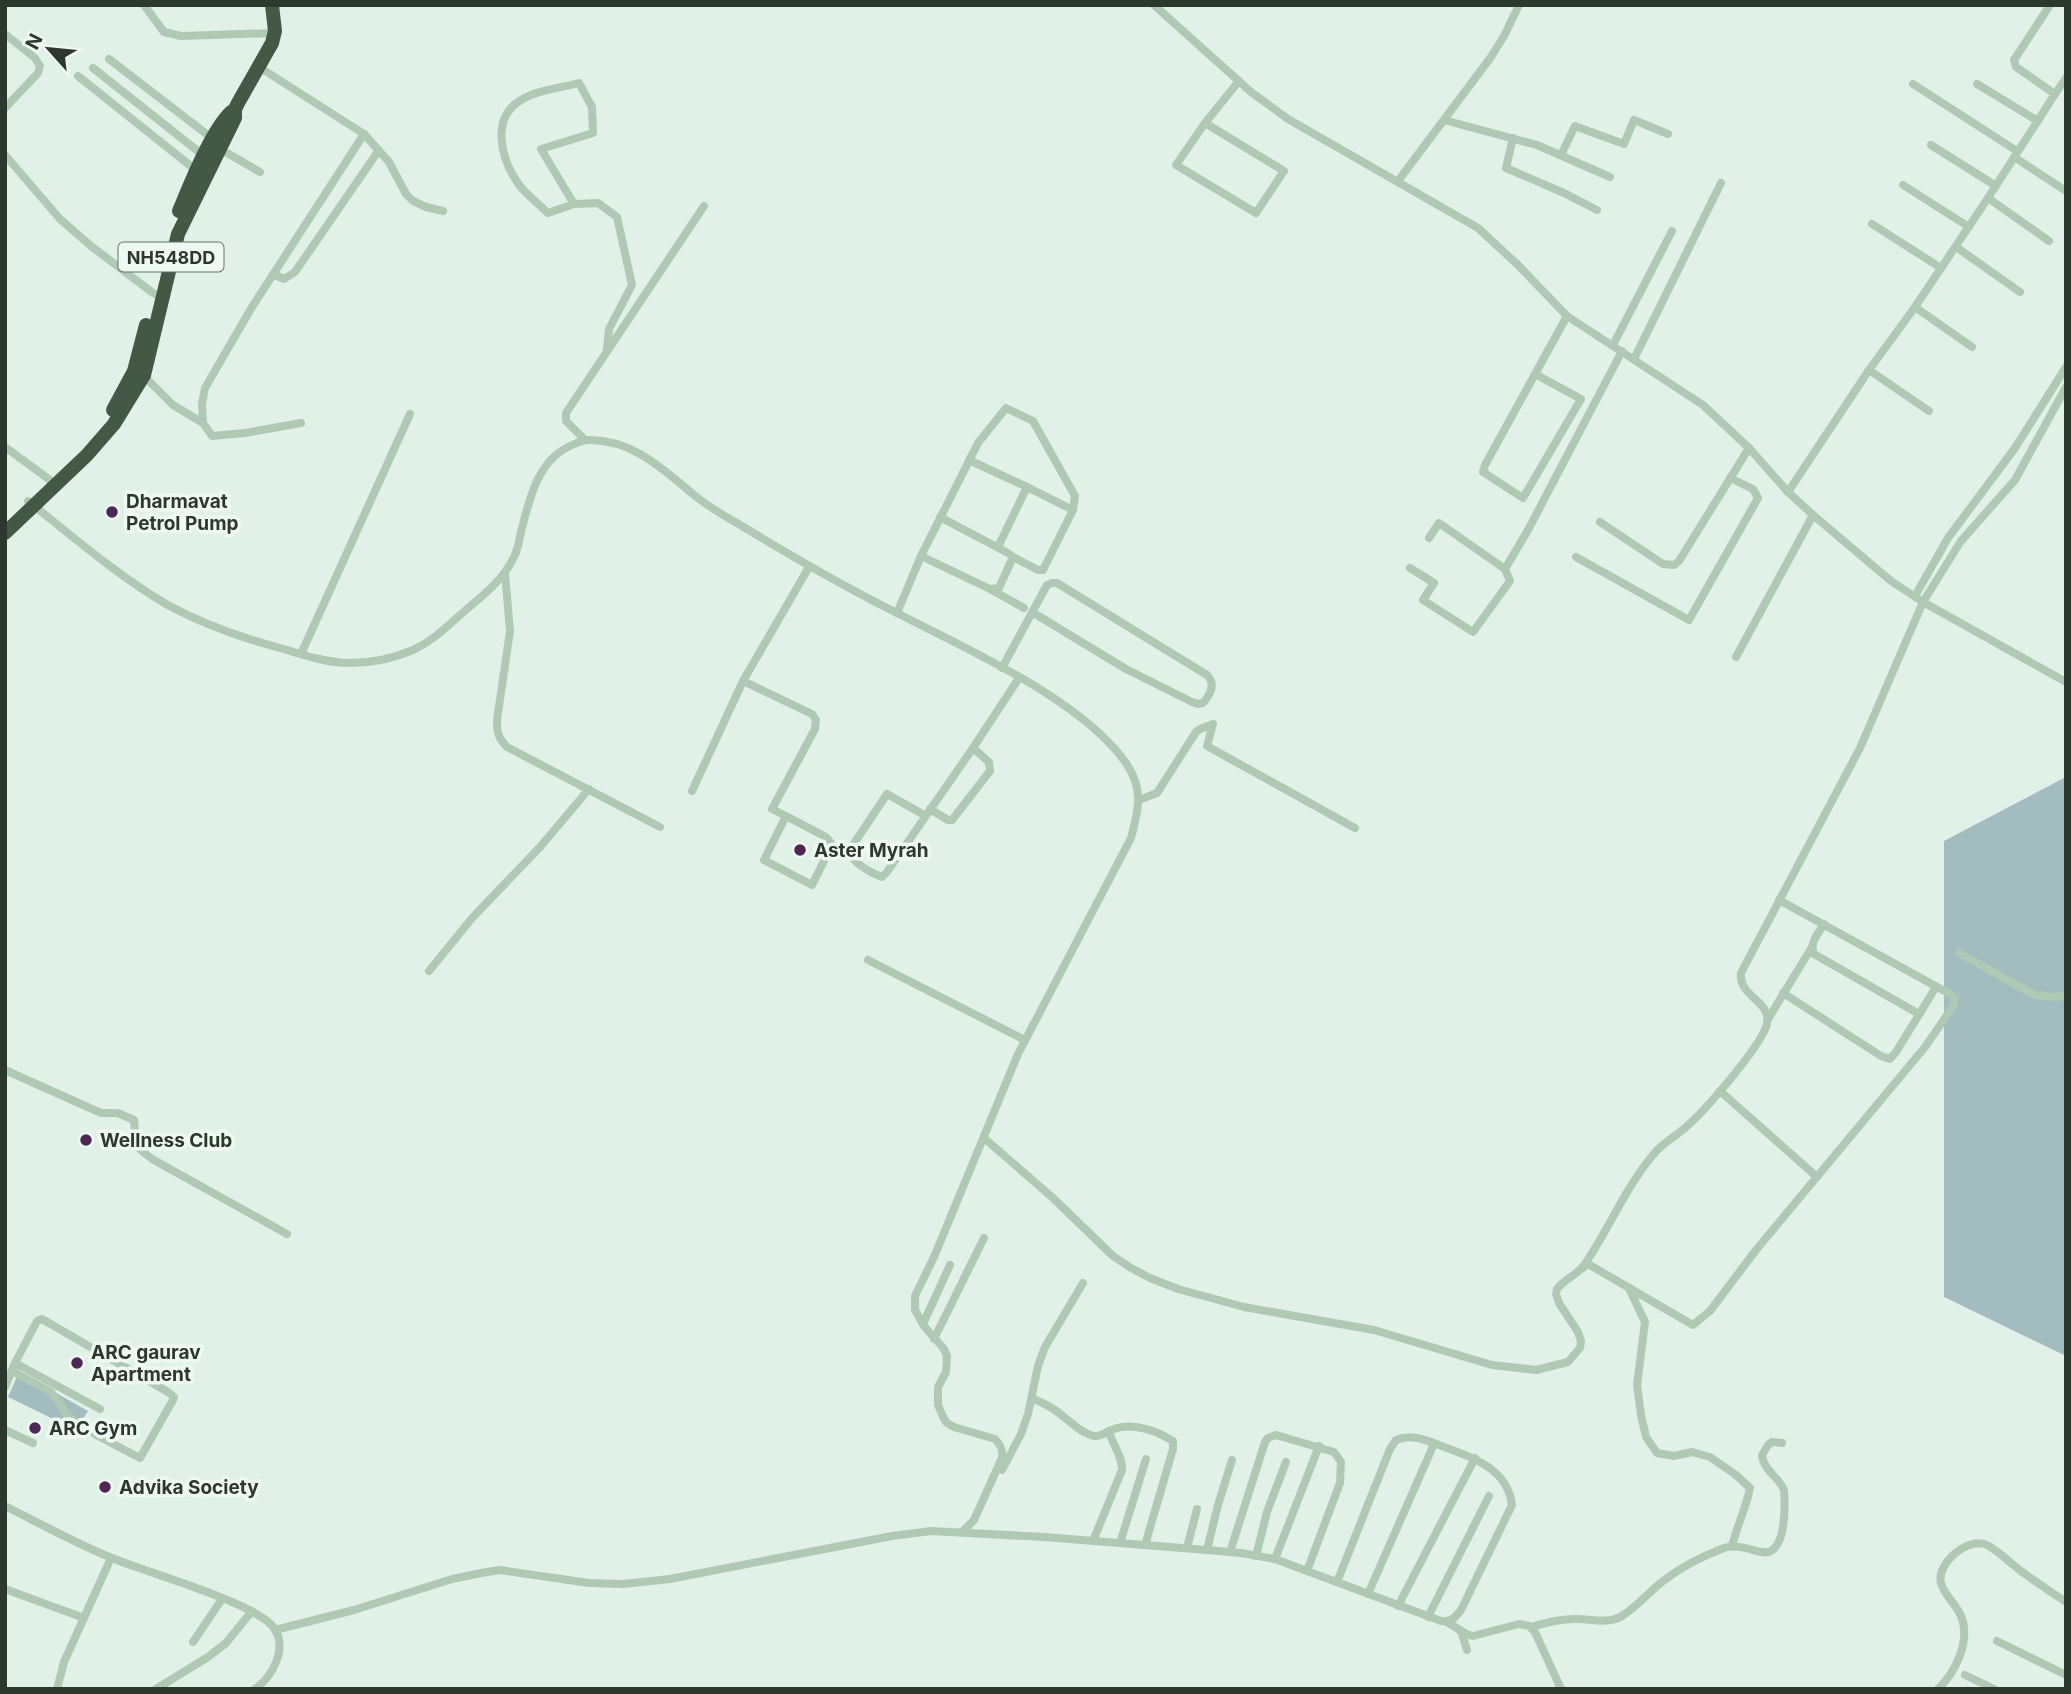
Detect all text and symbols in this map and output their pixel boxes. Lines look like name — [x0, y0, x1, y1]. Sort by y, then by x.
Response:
north arrow — [14, 14, 84, 84]
text: N — [21, 30, 48, 53]
road number: NH548DD — [118, 243, 224, 272]
place label: Dharmavat Petrol Pump — [126, 490, 238, 535]
marker: Dharmavat Petrol Pump — [104, 504, 120, 520]
place label: Aster Myrah — [814, 839, 929, 862]
marker: Aster Myrah — [792, 842, 808, 858]
place label: Wellness Club — [100, 1129, 232, 1152]
marker: Wellness Club — [78, 1132, 94, 1148]
place label: ARC gaurav Apartment — [91, 1341, 201, 1386]
marker: ARC gaurav Apartment — [69, 1355, 85, 1371]
place label: ARC Gym — [49, 1417, 137, 1440]
marker: ARC Gym — [27, 1420, 43, 1436]
place label: Advika Society — [119, 1476, 259, 1499]
marker: Advika Society — [97, 1479, 113, 1495]

